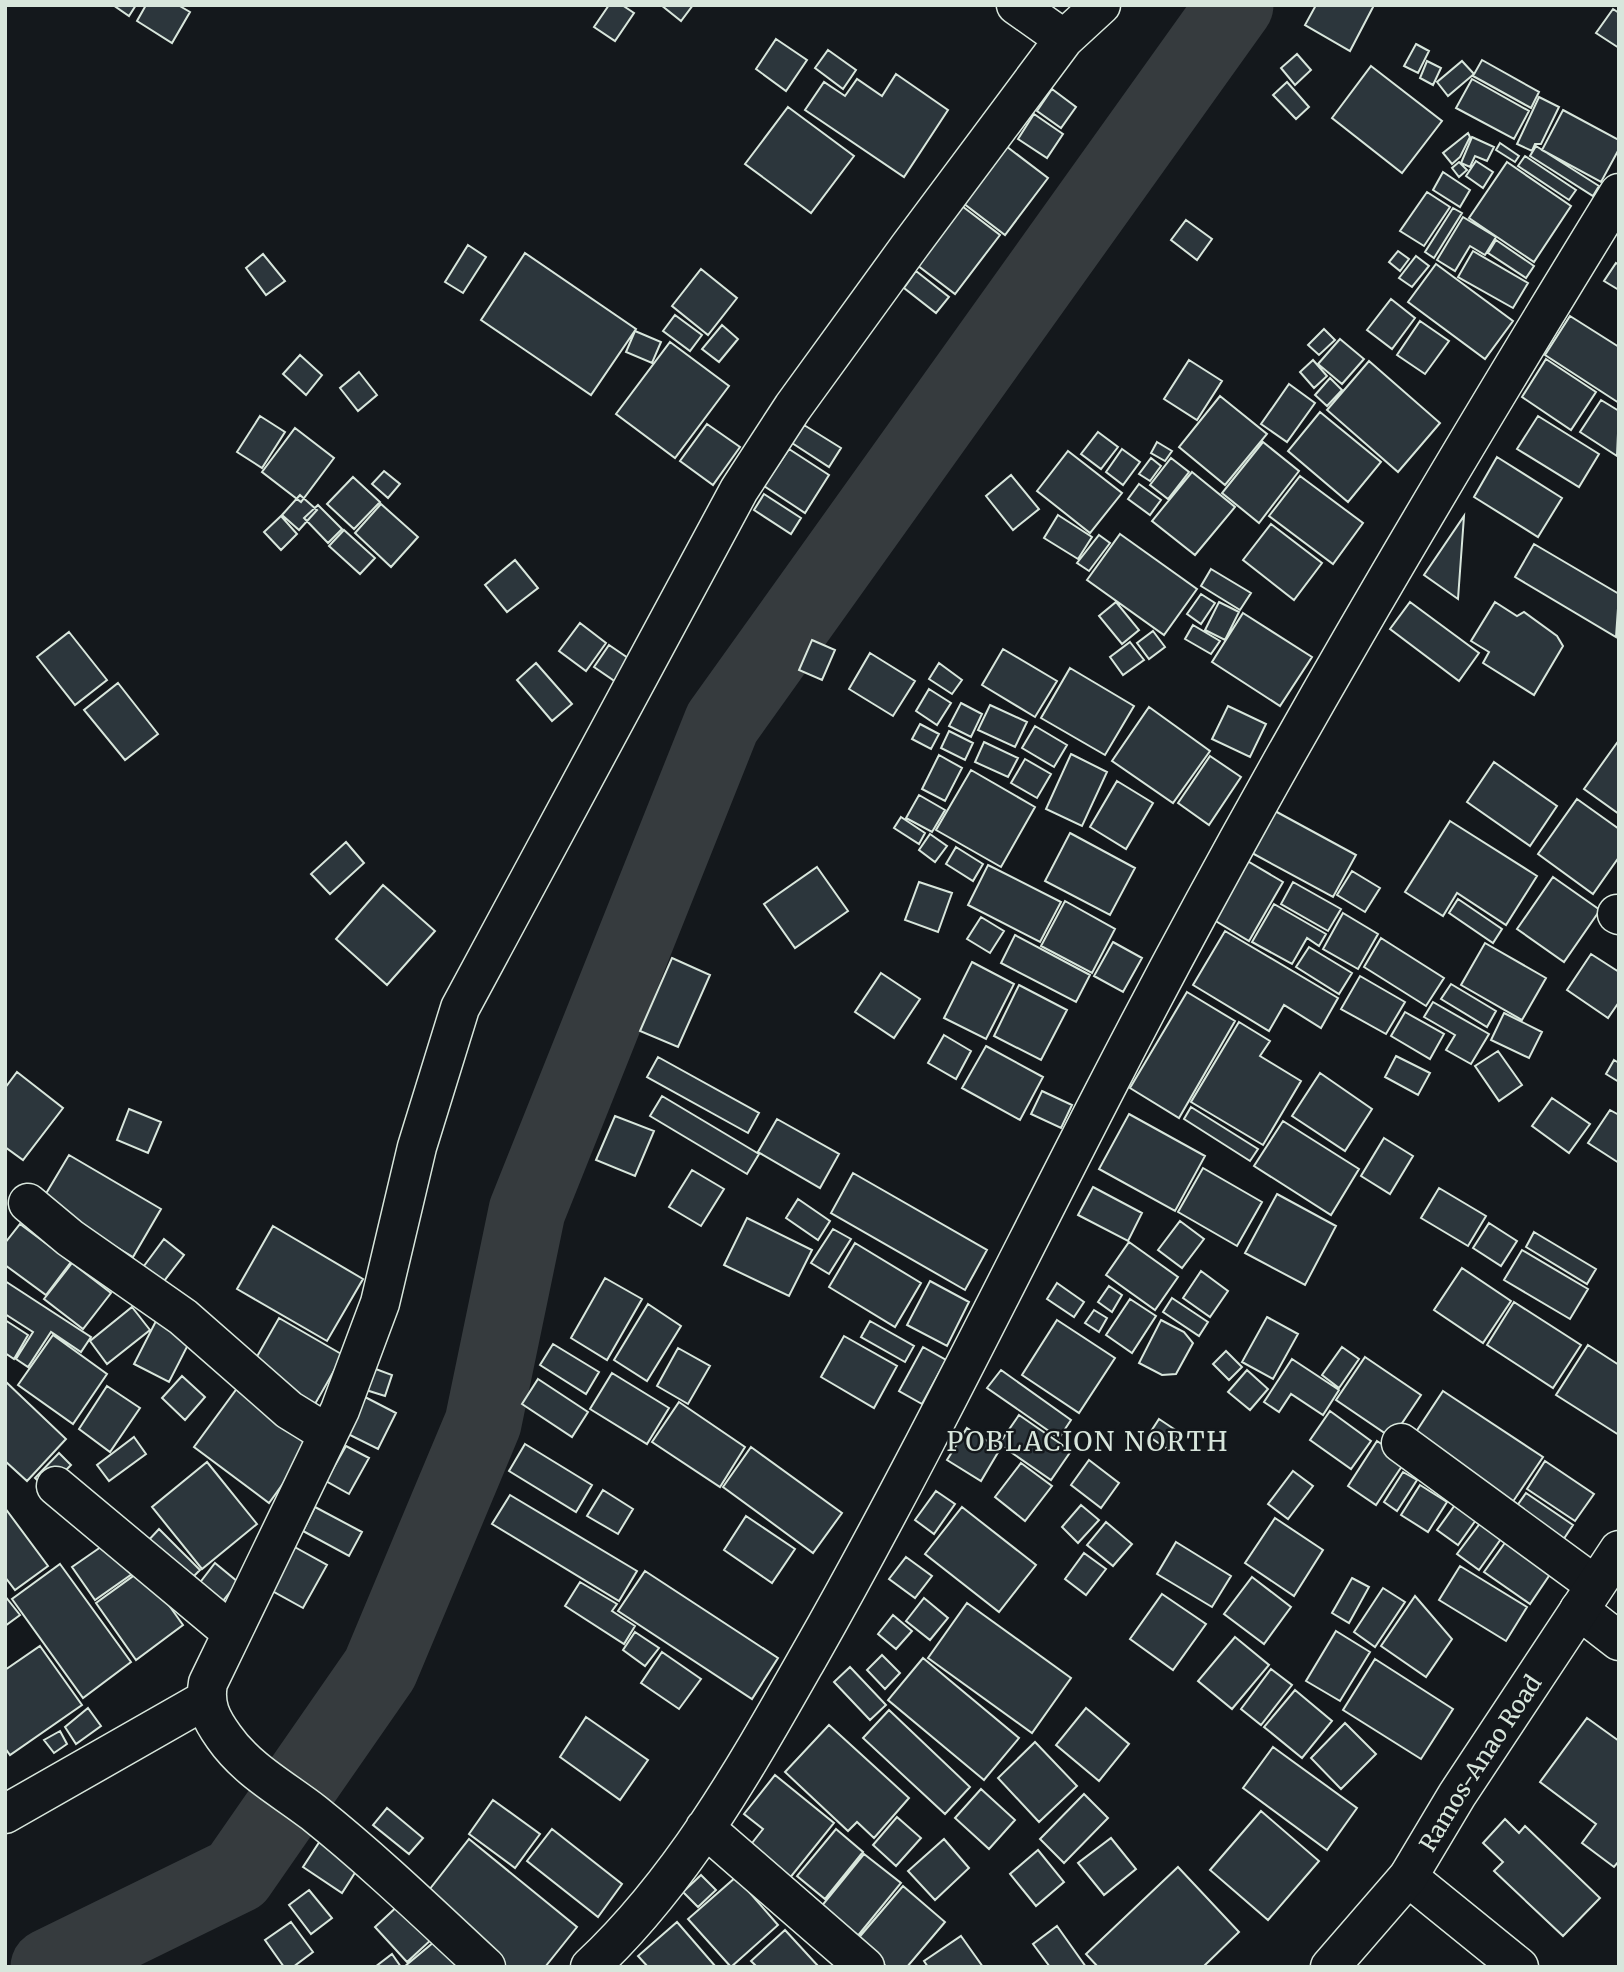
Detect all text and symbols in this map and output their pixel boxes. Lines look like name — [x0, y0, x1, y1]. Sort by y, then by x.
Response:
district label: POBLACION NORTH — [946, 1425, 1230, 1458]
street label: Ramos-Anao Road — [1412, 1669, 1547, 1856]

